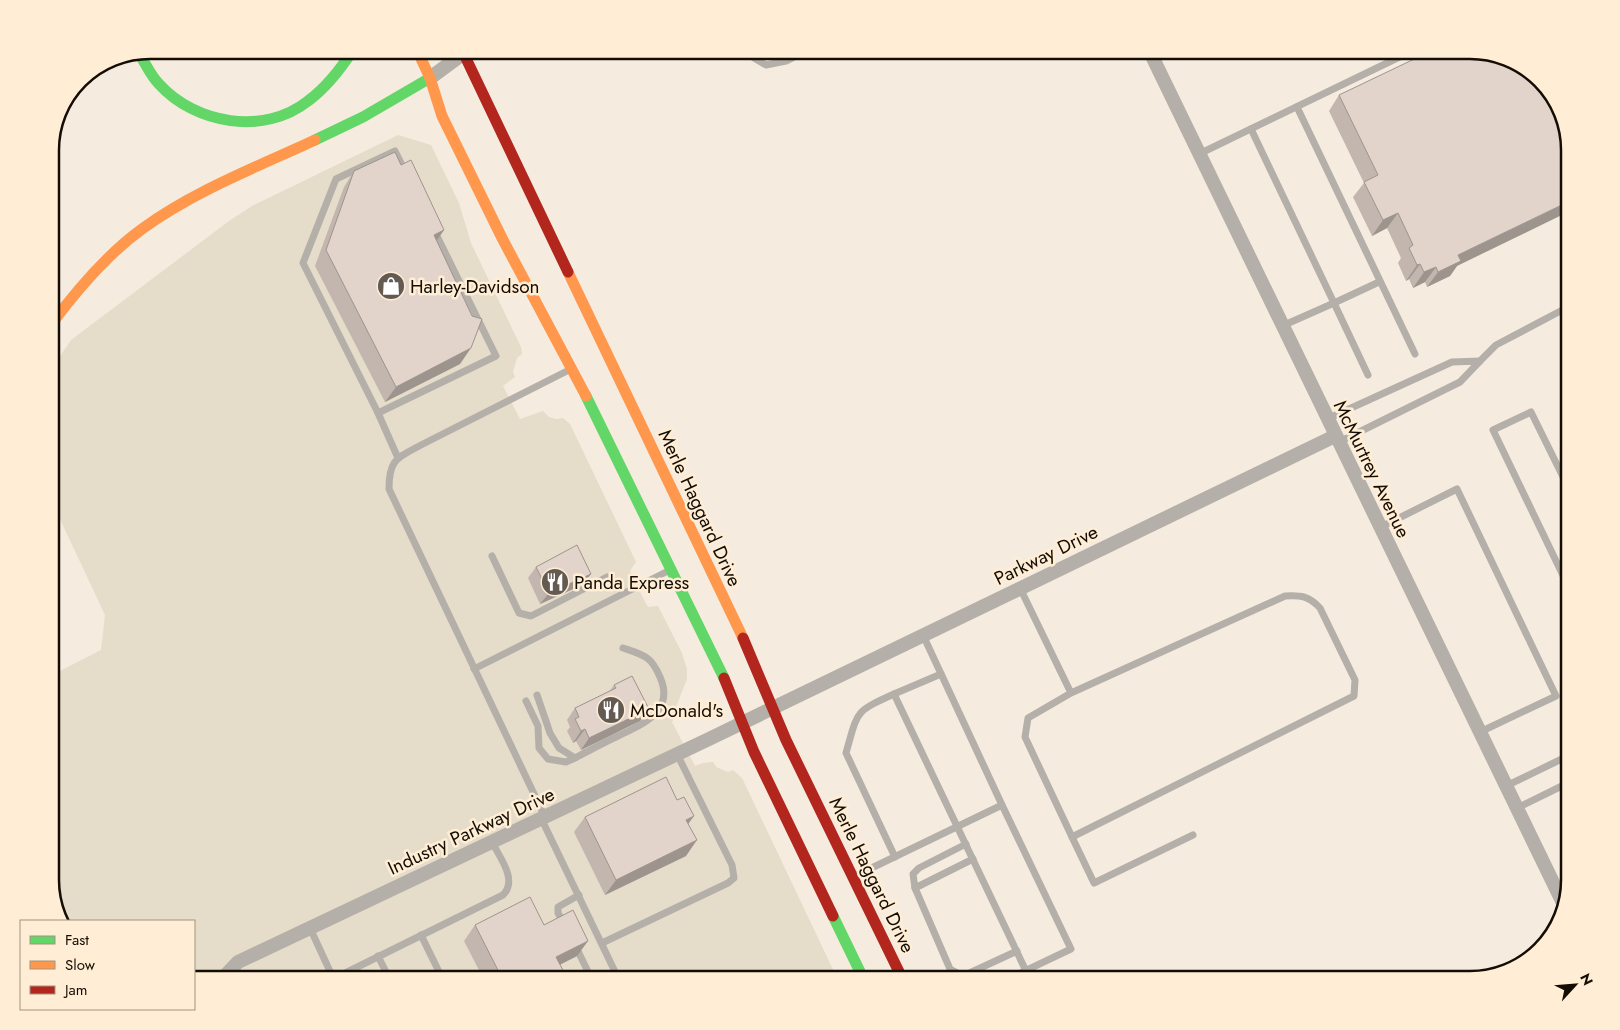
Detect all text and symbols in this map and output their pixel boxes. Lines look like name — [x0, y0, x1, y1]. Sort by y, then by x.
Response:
shop icon: Harley-Davidson — [376, 271, 406, 301]
place label: Harley-Davidson — [410, 273, 540, 300]
street label: McMurtrey Avenue — [1327, 396, 1417, 542]
street label: Merle Haggard Drive — [652, 425, 748, 591]
street label: Parkway Drive — [990, 518, 1103, 592]
restaurant icon: Panda Express — [540, 567, 570, 597]
place label: Panda Express — [574, 569, 690, 596]
restaurant icon: McDonald's — [596, 695, 626, 725]
place label: McDonald's — [630, 697, 724, 724]
street label: Industry Parkway Drive — [383, 780, 559, 882]
street label: Merle Haggard Drive — [823, 793, 922, 958]
legend — [20, 920, 195, 1010]
text: Fast — [65, 929, 89, 951]
text: Slow — [65, 954, 96, 976]
north arrow — [1550, 960, 1600, 1010]
text: N — [1575, 970, 1598, 989]
text: Jam — [63, 979, 88, 1001]

